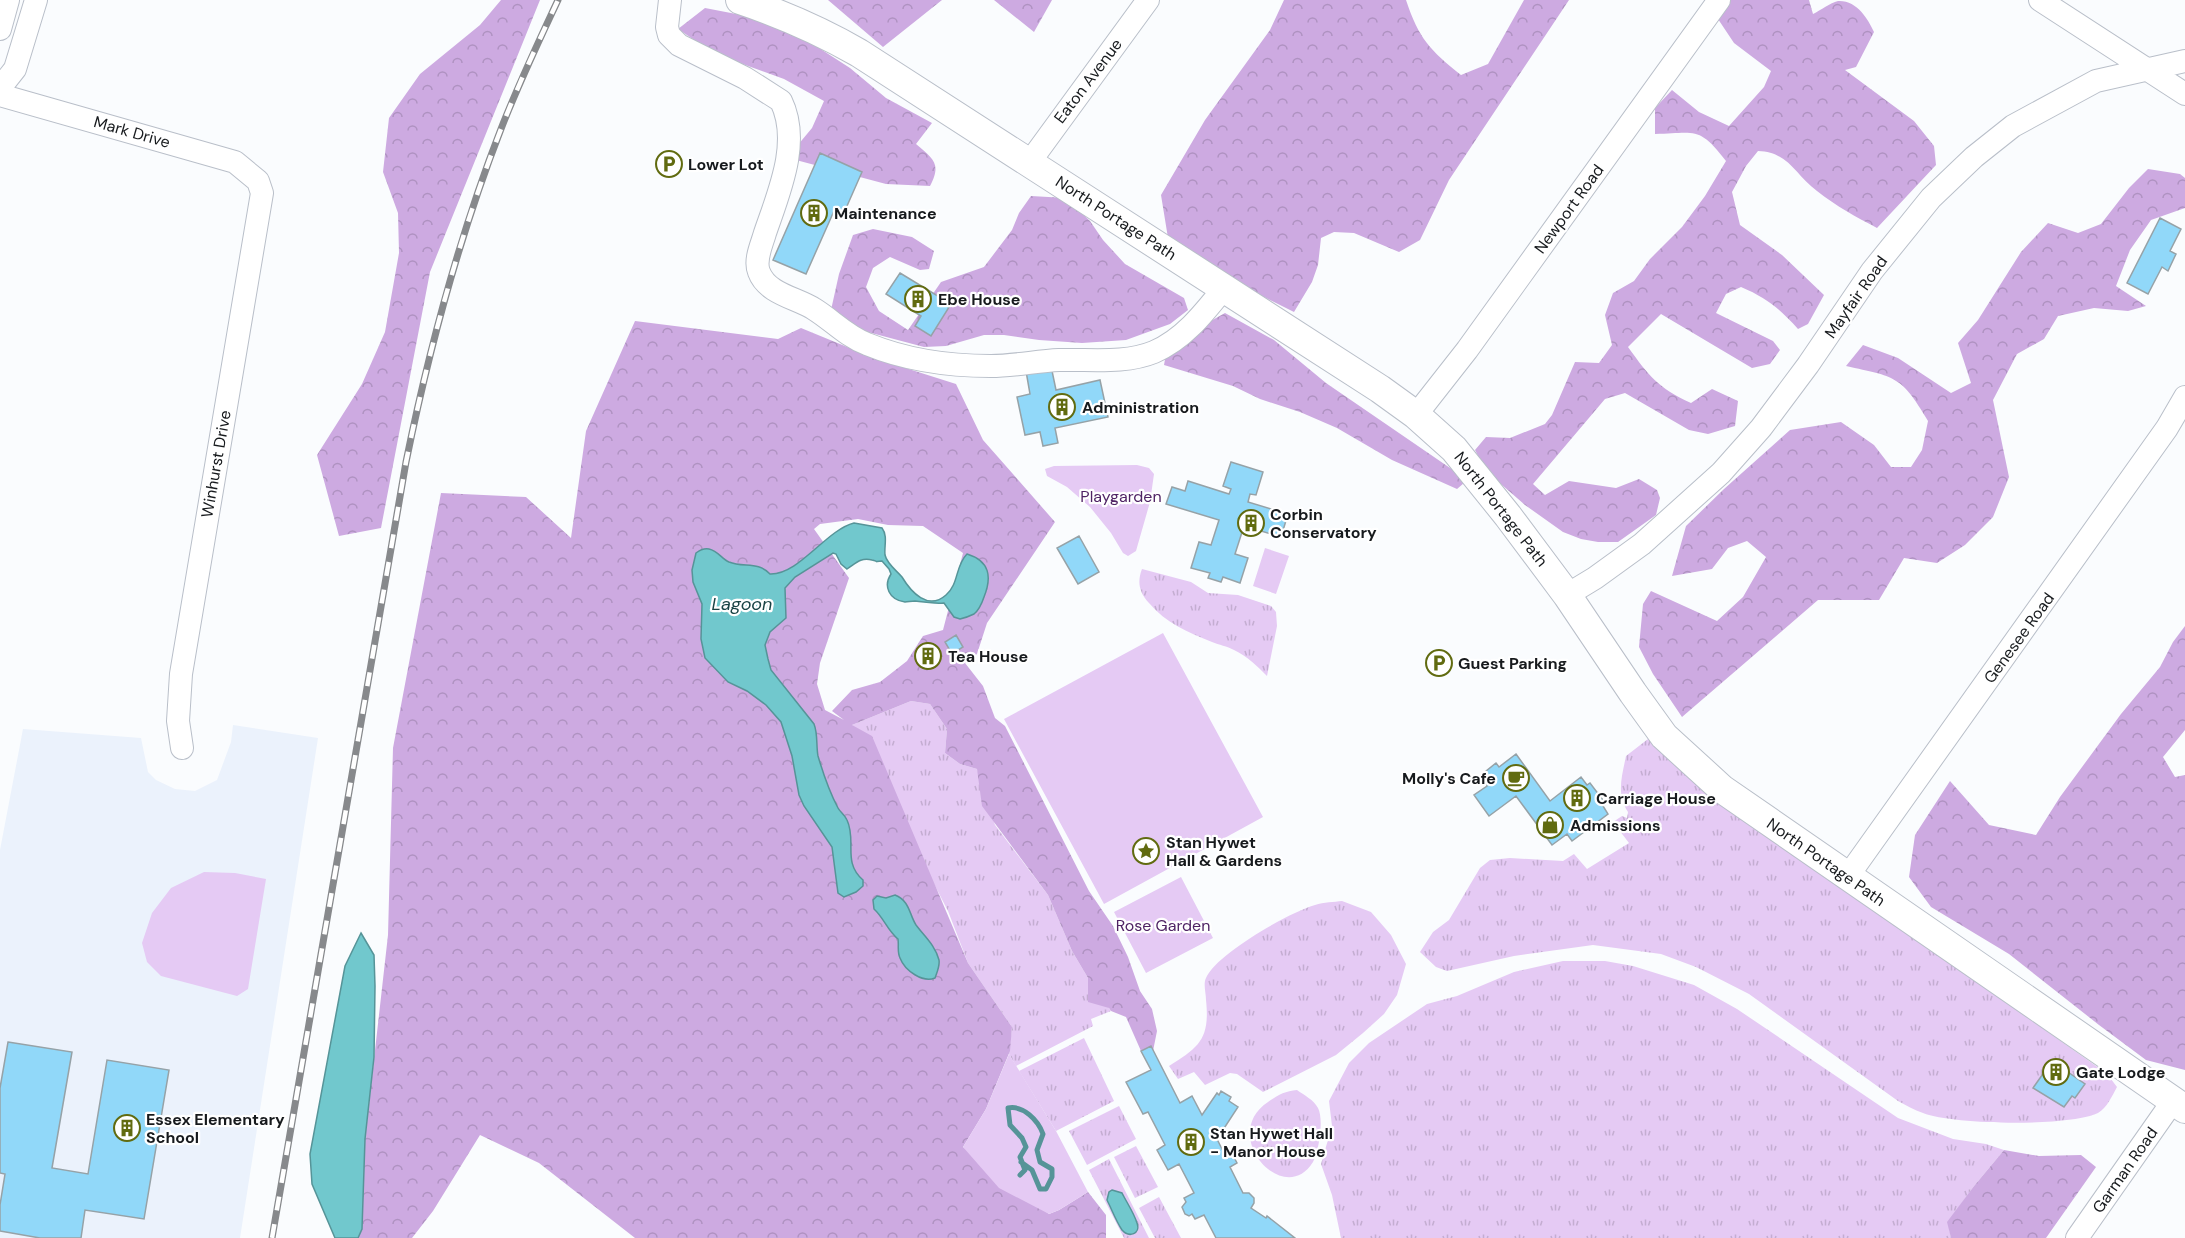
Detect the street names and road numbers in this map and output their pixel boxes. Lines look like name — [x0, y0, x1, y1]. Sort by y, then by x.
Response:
street label: Eaton Avenue — [1049, 34, 1127, 128]
street label: Mark Drive — [91, 111, 173, 153]
street label: Newport Road — [1530, 160, 1608, 258]
street label: North Portage Path — [1051, 171, 1181, 265]
street label: Mayfair Road — [1820, 252, 1892, 342]
street label: Winhurst Drive — [196, 409, 236, 519]
street label: North Portage Path — [1450, 447, 1552, 571]
street label: Genesee Road — [1979, 588, 2059, 688]
street label: North Portage Path — [1763, 813, 1889, 911]
street label: Garman Road — [2088, 1123, 2162, 1217]

